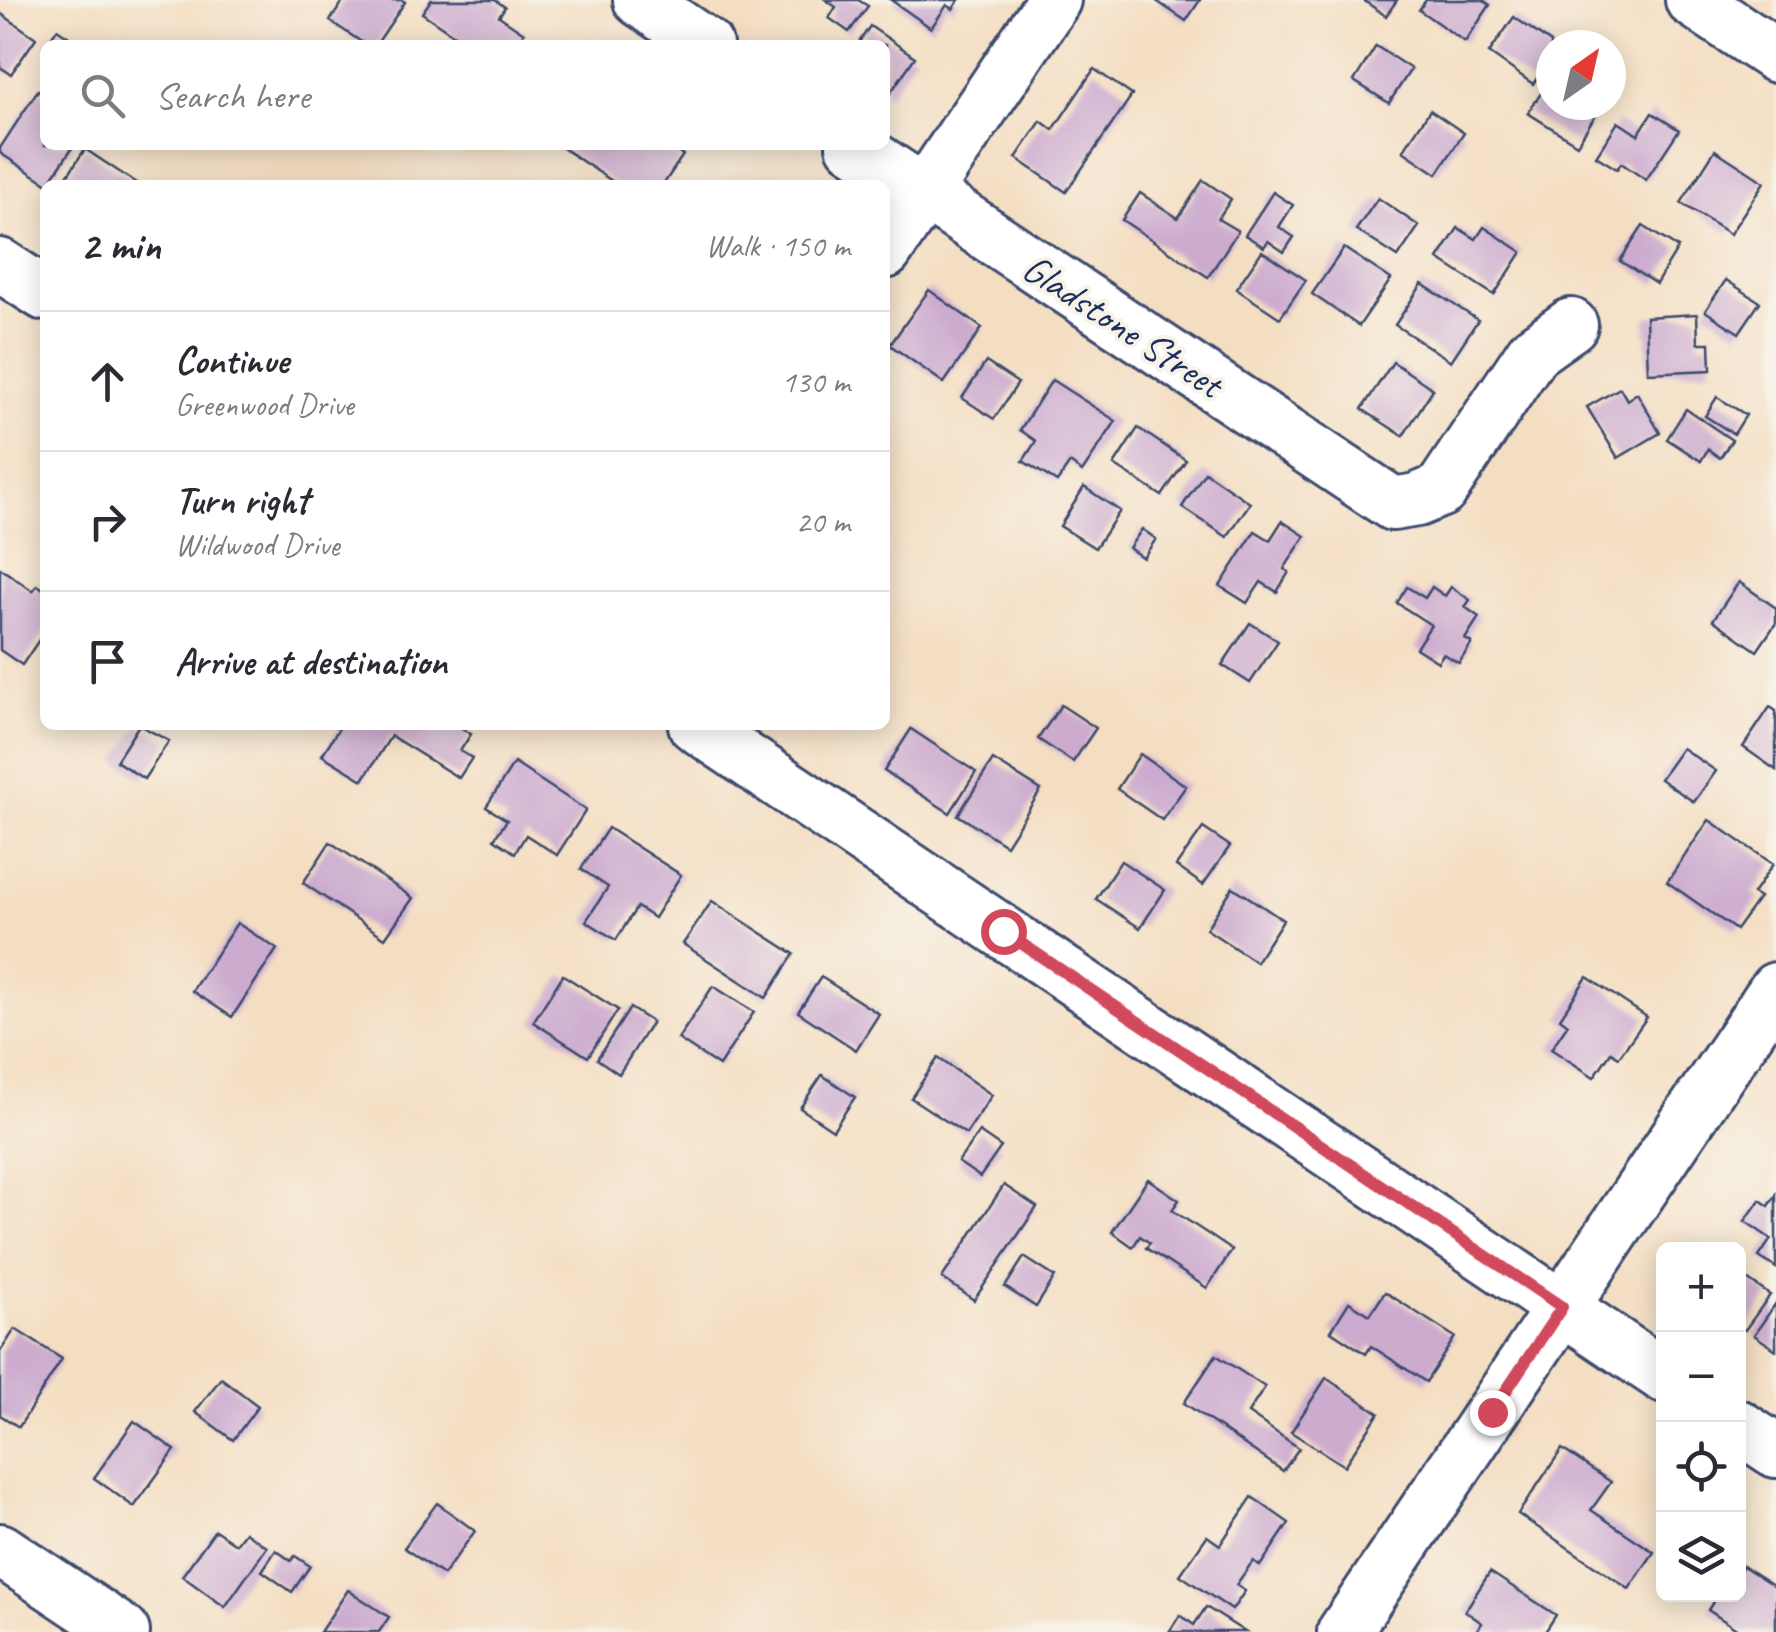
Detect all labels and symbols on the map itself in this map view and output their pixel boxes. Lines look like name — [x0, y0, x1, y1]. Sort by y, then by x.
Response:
north arrow — [1536, 30, 1626, 120]
street label: Gladstone Street — [1013, 243, 1235, 411]
route start — [981, 909, 1027, 955]
route end — [1470, 1390, 1516, 1436]

